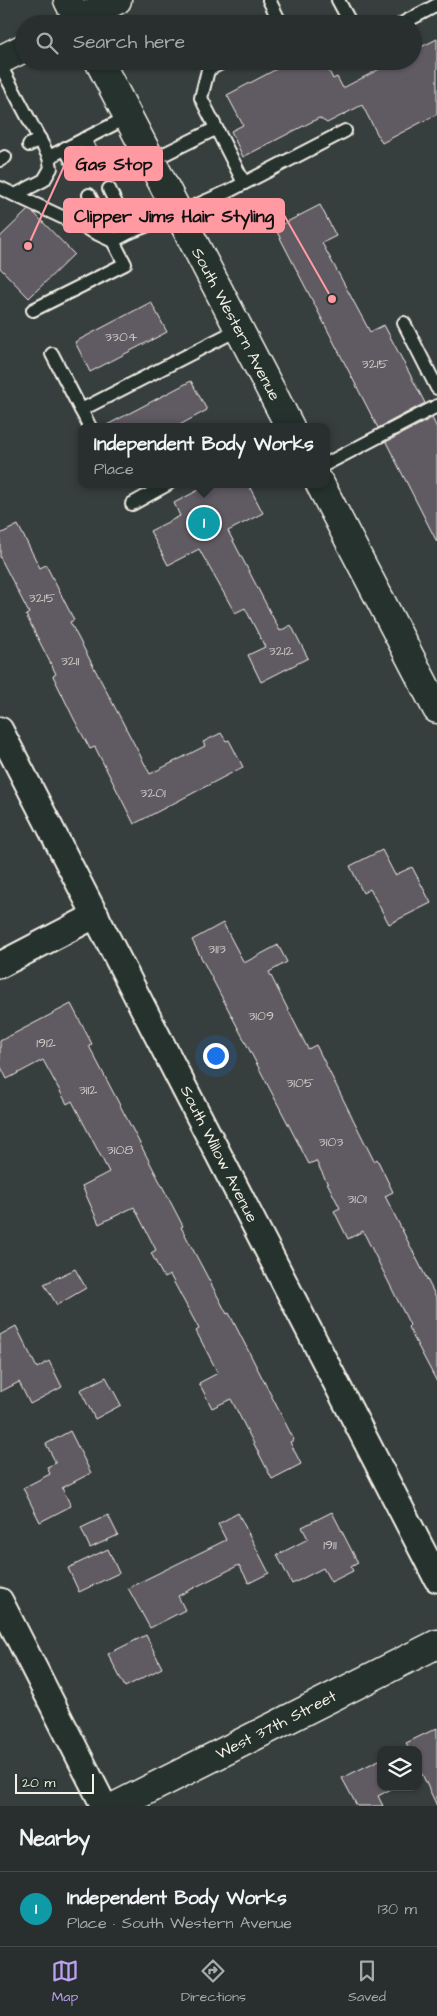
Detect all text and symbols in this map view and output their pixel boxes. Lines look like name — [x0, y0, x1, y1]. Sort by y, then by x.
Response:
search box — [15, 15, 422, 70]
icon: search — [33, 29, 61, 57]
text: Search here — [73, 29, 185, 56]
callout: Gas Stop — [65, 147, 162, 180]
text: Gas Stop — [76, 152, 152, 177]
callout: Clipper Jims Hair Styling — [64, 199, 284, 232]
text: Clipper Jims Hair Styling — [74, 204, 275, 230]
street label: South Western Avenue — [186, 244, 286, 405]
house number: 3304 — [105, 327, 138, 347]
house number: 3215 — [362, 354, 389, 374]
popup — [78, 423, 330, 488]
text: Independent Body Works — [94, 431, 314, 458]
text: Place — [94, 458, 134, 480]
pin: 1 — [188, 504, 220, 542]
house number: 3215 — [29, 588, 56, 608]
house number: 3212 — [269, 641, 293, 661]
house number: 3211 — [61, 651, 80, 671]
house number: 3201 — [140, 783, 166, 803]
house number: 3113 — [208, 939, 226, 959]
house number: 3109 — [248, 1006, 274, 1026]
house number: 1912 — [36, 1033, 56, 1053]
your location — [203, 1043, 229, 1069]
house number: 3105 — [286, 1073, 314, 1093]
house number: 3112 — [79, 1080, 97, 1100]
street label: South Willow Avenue — [175, 1082, 263, 1227]
house number: 3103 — [319, 1132, 343, 1152]
house number: 3108 — [107, 1140, 133, 1160]
house number: 3101 — [347, 1189, 367, 1209]
house number: 1911 — [323, 1535, 337, 1555]
street label: West 37th Street — [212, 1685, 341, 1765]
map controls — [377, 1746, 422, 1791]
button: layers — [377, 1746, 422, 1791]
scale bar — [15, 1771, 94, 1794]
text: 20 m — [22, 1773, 55, 1793]
text: Nearby — [20, 1824, 90, 1853]
text: Independent Body Works — [67, 1885, 287, 1912]
text: 1 — [35, 1898, 37, 1920]
text: 130 m — [378, 1898, 417, 1920]
text: Place · South Western Avenue — [67, 1912, 292, 1934]
tab: Map — [51, 1957, 79, 2007]
tab: Directions — [181, 1957, 246, 2007]
tab: Saved — [348, 1957, 386, 2007]

